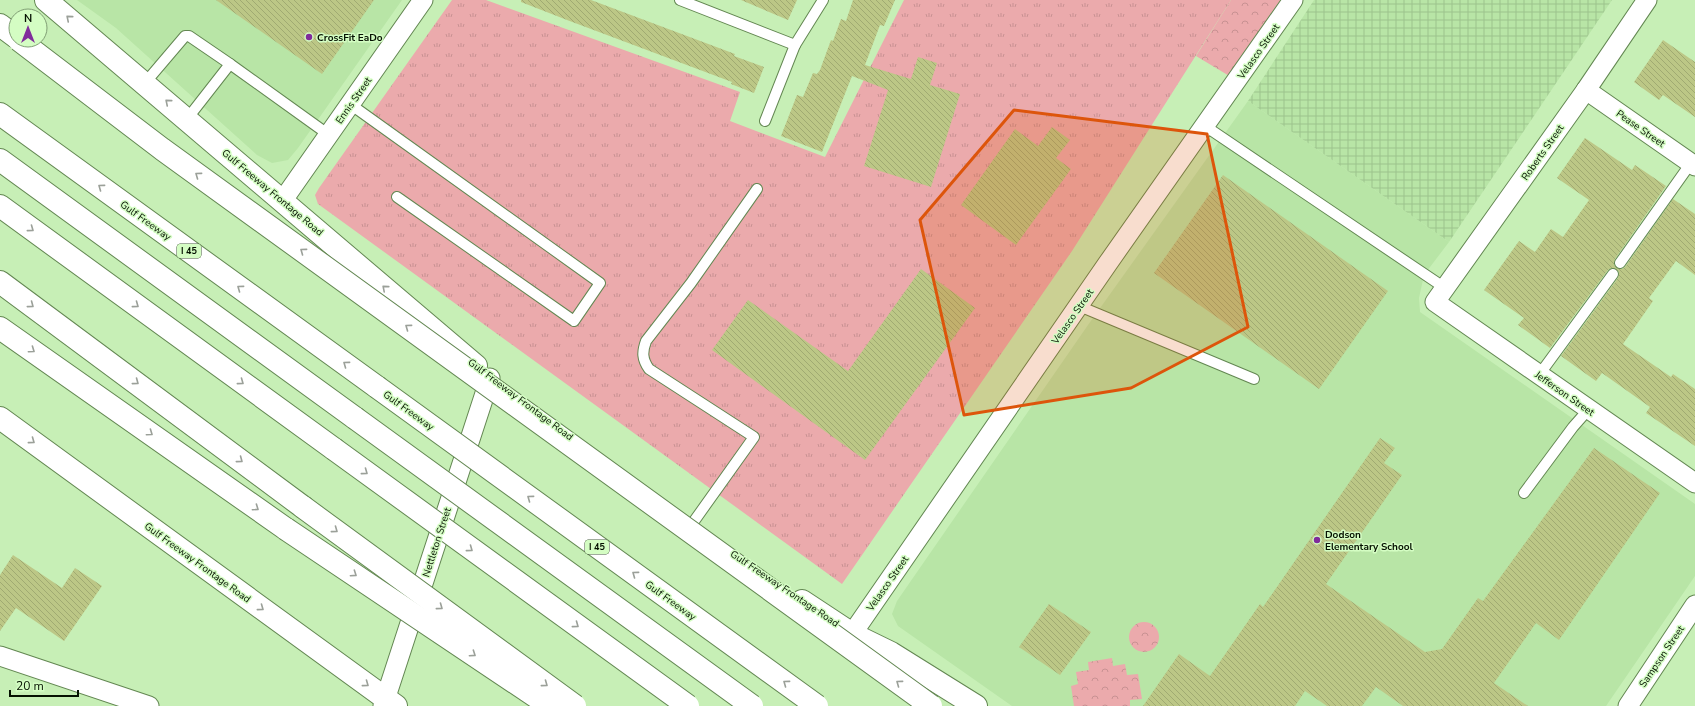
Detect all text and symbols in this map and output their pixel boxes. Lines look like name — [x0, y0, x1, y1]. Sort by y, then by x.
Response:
north arrow — [8, 8, 48, 48]
text: N — [24, 11, 32, 26]
one-way arrow — [66, 16, 73, 23]
street label: Velasco Street — [1234, 21, 1283, 83]
place label: CrossFit EaDo — [317, 31, 383, 45]
marker: CrossFit EaDo — [304, 32, 314, 42]
street label: Ennis Street — [333, 74, 375, 127]
one-way arrow — [165, 100, 173, 107]
street label: Pease Street — [1613, 107, 1668, 151]
street label: Roberts Street — [1518, 121, 1568, 183]
street label: Gulf Freeway Frontage Road — [219, 146, 326, 239]
one-way arrow — [195, 172, 202, 180]
one-way arrow — [98, 184, 105, 192]
street label: Gulf Freeway — [117, 198, 174, 245]
one-way arrow — [27, 224, 34, 231]
road number: I 45 — [177, 244, 201, 258]
one-way arrow — [301, 249, 308, 256]
one-way arrow — [382, 285, 390, 292]
one-way arrow — [238, 286, 245, 293]
street label: Velasco Street — [1048, 286, 1097, 348]
one-way arrow — [27, 300, 34, 307]
one-way arrow — [132, 300, 139, 307]
one-way arrow — [406, 325, 413, 332]
one-way arrow — [28, 345, 35, 353]
street label: Gulf Freeway Frontage Road — [465, 356, 576, 444]
one-way arrow — [343, 361, 350, 369]
street label: Jefferson Street — [1531, 368, 1597, 420]
one-way arrow — [237, 377, 244, 384]
one-way arrow — [131, 378, 138, 385]
street label: Gulf Freeway — [380, 388, 437, 435]
one-way arrow — [146, 428, 153, 436]
one-way arrow — [27, 436, 34, 443]
one-way arrow — [235, 455, 242, 462]
one-way arrow — [361, 467, 368, 474]
one-way arrow — [527, 495, 534, 503]
one-way arrow — [252, 503, 259, 510]
street label: Nettleton Street — [419, 505, 455, 579]
street label: Gulf Freeway Frontage Road — [141, 519, 254, 606]
one-way arrow — [330, 525, 337, 532]
place label: Dodson Elementary School — [1325, 528, 1413, 554]
marker: Dodson Elementary School — [1312, 535, 1322, 545]
road number: I 45 — [585, 540, 609, 554]
one-way arrow — [466, 544, 473, 551]
street label: Gulf Freeway Frontage Road — [727, 547, 842, 631]
street label: Velasco Street — [863, 553, 912, 615]
one-way arrow — [349, 569, 356, 576]
one-way arrow — [633, 572, 640, 579]
street label: Gulf Freeway — [642, 578, 699, 625]
one-way arrow — [435, 602, 442, 609]
one-way arrow — [257, 603, 264, 611]
one-way arrow — [571, 620, 578, 627]
street label: Sampson Street — [1636, 622, 1688, 690]
one-way arrow — [469, 649, 476, 657]
scale bar — [10, 672, 78, 698]
text: 20 m — [16, 678, 44, 694]
one-way arrow — [362, 679, 369, 686]
one-way arrow — [540, 679, 547, 686]
one-way arrow — [783, 680, 790, 688]
one-way arrow — [896, 680, 903, 688]

